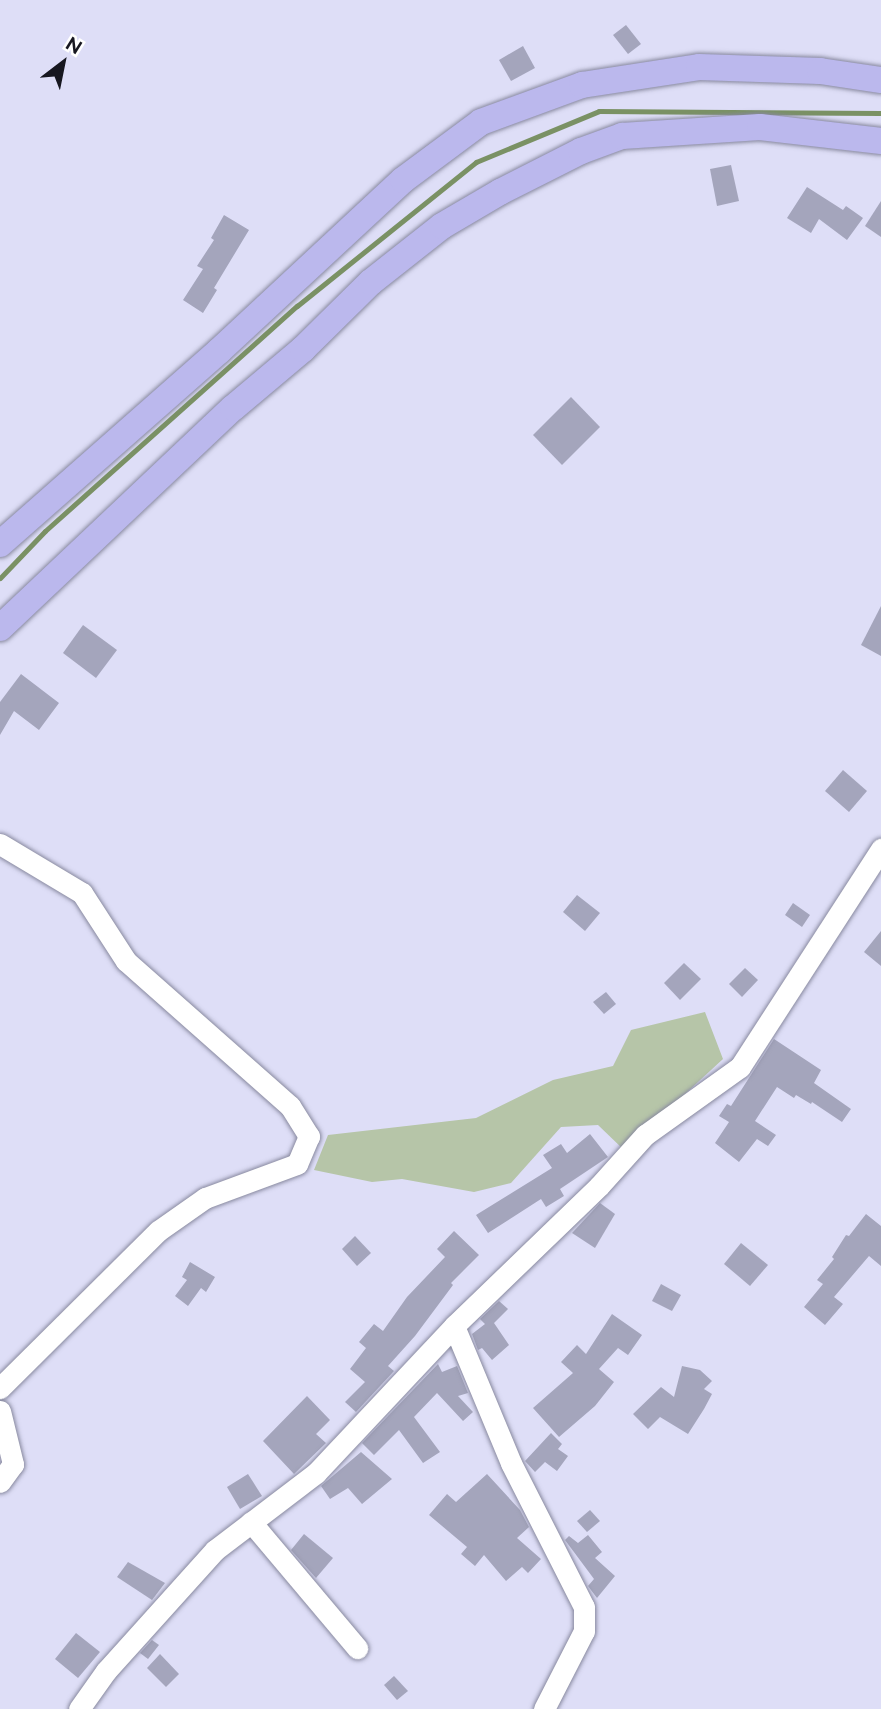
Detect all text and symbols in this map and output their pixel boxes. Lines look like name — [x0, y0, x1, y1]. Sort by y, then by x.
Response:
north arrow — [28, 28, 98, 98]
text: N — [62, 32, 86, 58]

